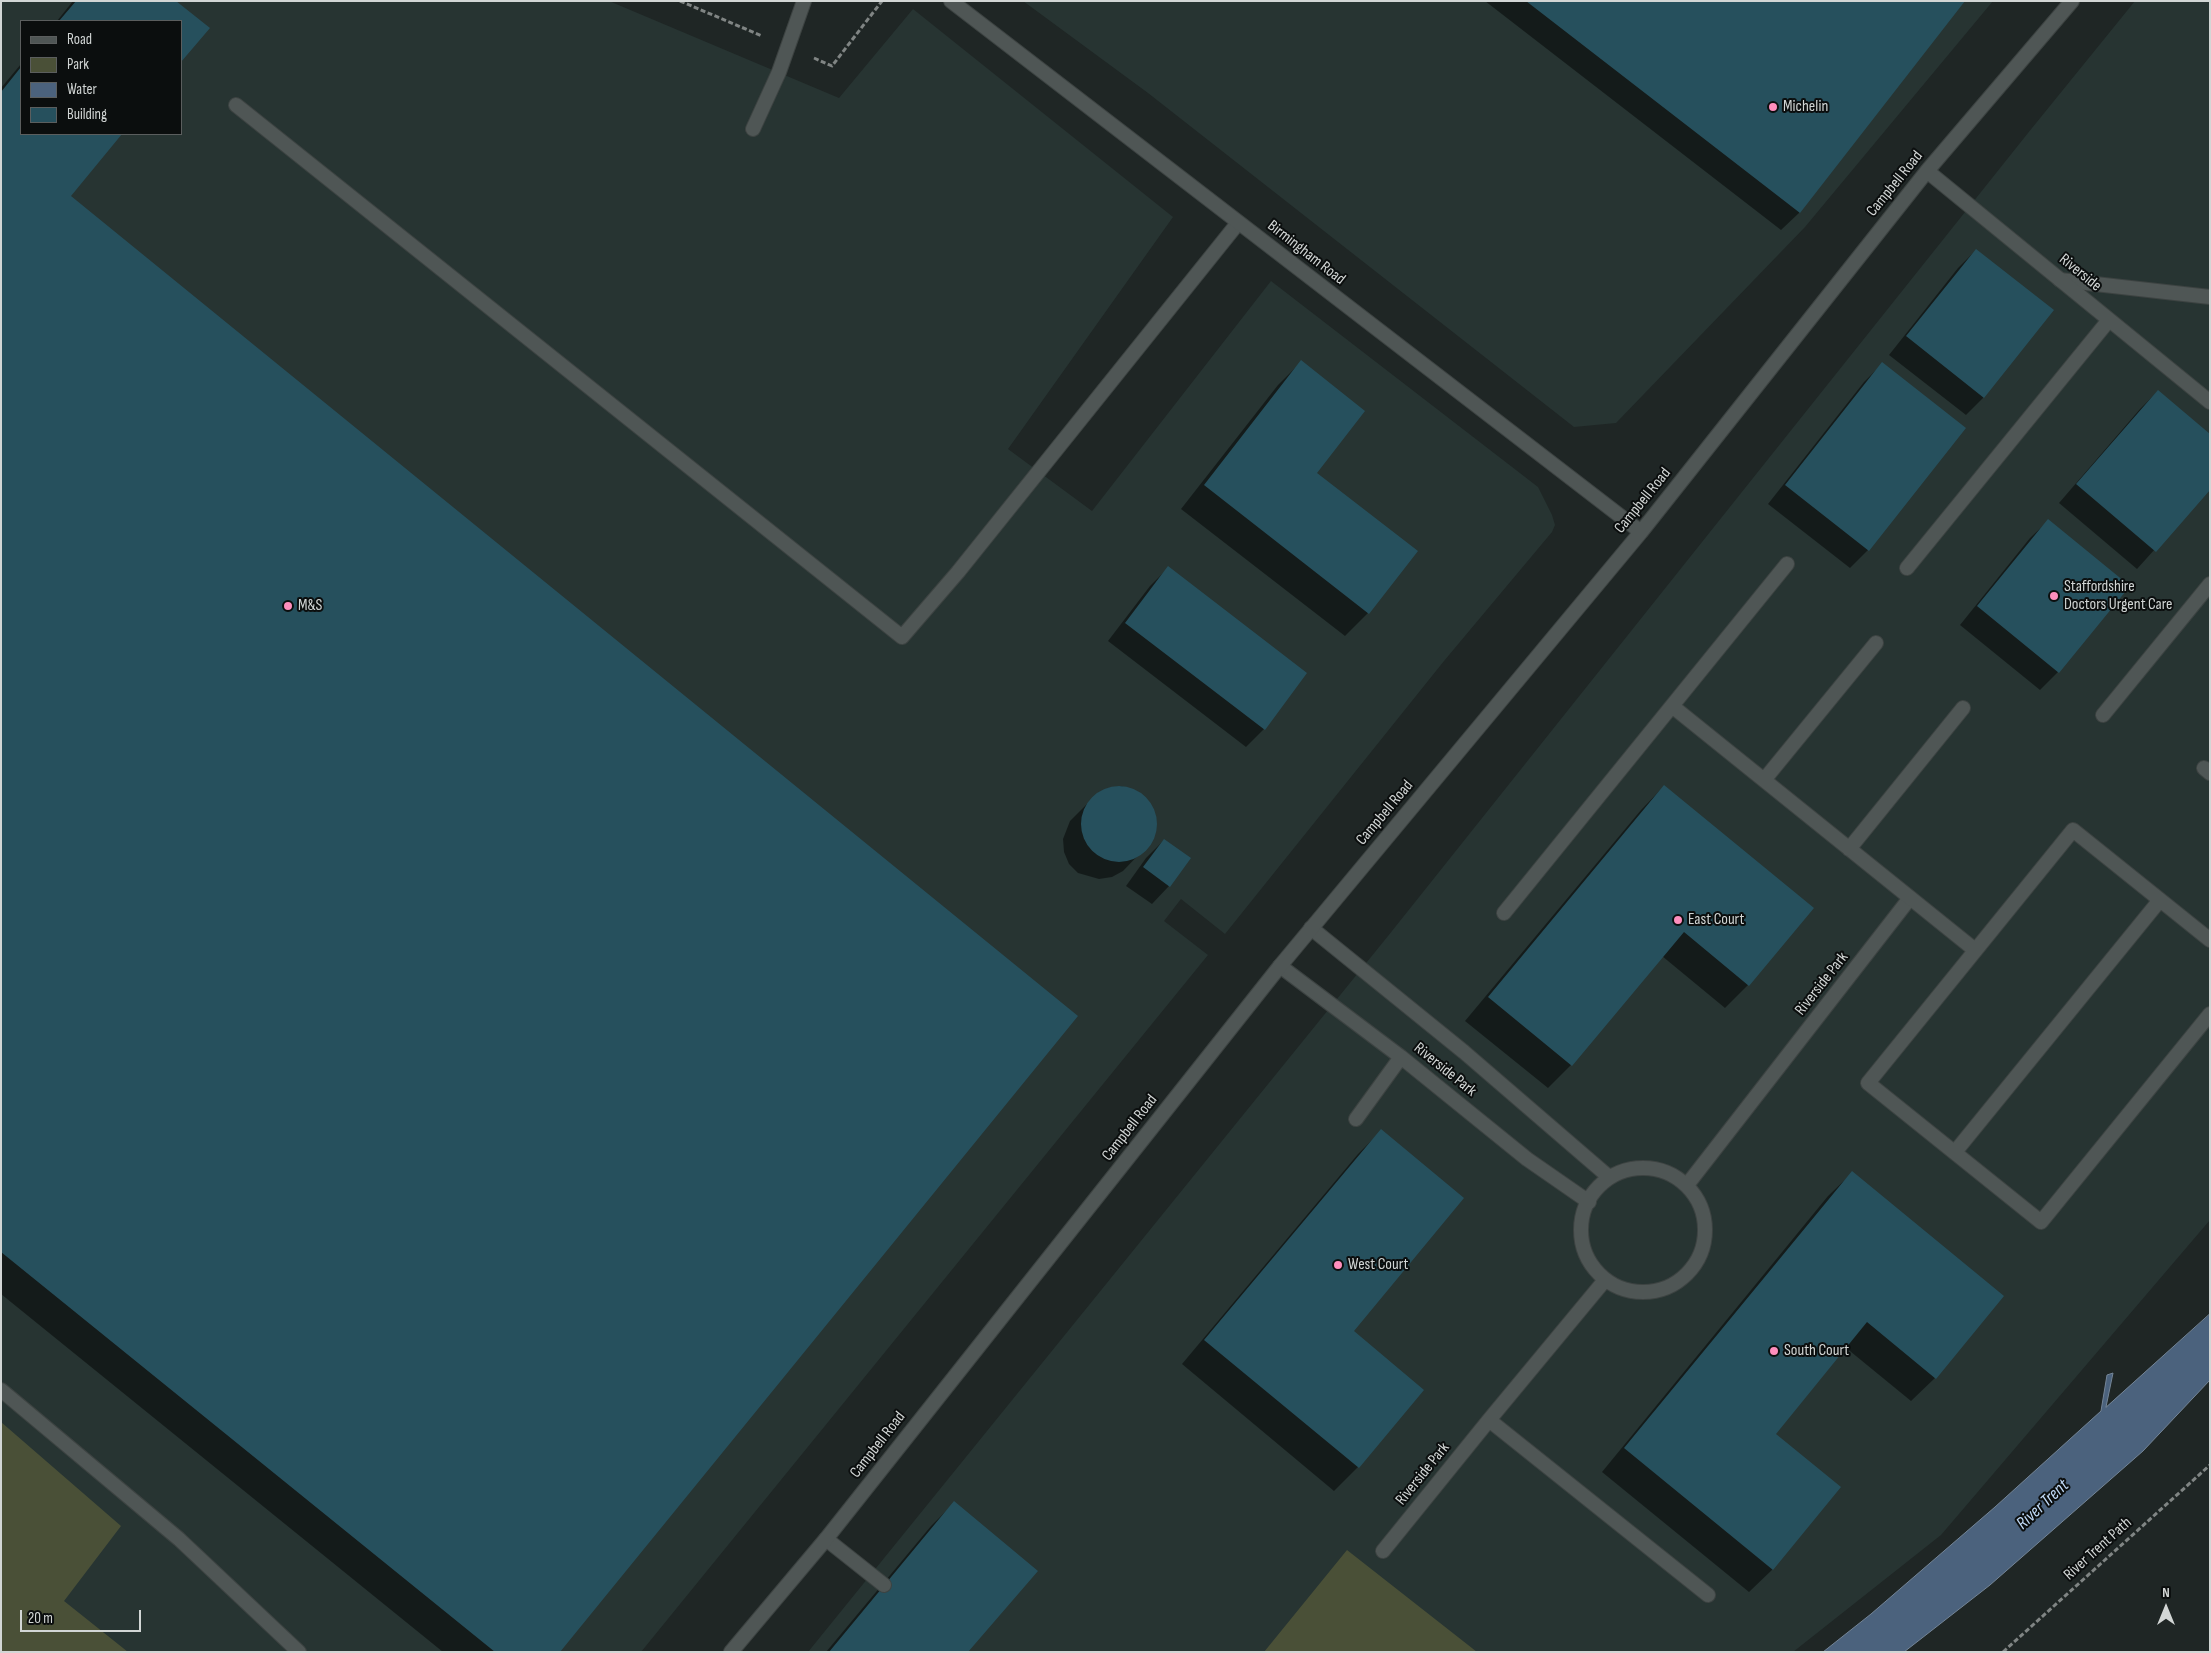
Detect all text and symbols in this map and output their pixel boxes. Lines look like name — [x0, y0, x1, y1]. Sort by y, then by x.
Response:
legend — [20, 20, 182, 135]
text: Road — [67, 30, 92, 49]
text: Park — [67, 55, 89, 74]
text: Water — [67, 80, 97, 99]
place label: Michelin — [1783, 97, 1828, 117]
marker: Michelin — [1767, 101, 1779, 113]
text: Building — [67, 105, 107, 124]
street label: Campbell Road — [1863, 147, 1927, 221]
street label: Birmingham Road — [1263, 217, 1349, 289]
street label: Riverside — [2055, 250, 2105, 296]
street label: Campbell Road — [1611, 464, 1675, 538]
place label: Staffordshire Doctors Urgent Care — [2064, 577, 2172, 615]
marker: Staffordshire Doctors Urgent Care — [2048, 590, 2060, 602]
place label: M&S — [298, 596, 322, 616]
marker: M&S — [282, 600, 294, 612]
street label: Campbell Road — [1352, 777, 1418, 849]
place label: East Court — [1688, 910, 1744, 930]
marker: East Court — [1672, 914, 1684, 926]
street label: Riverside Park — [1791, 949, 1853, 1019]
street label: Riverside Park — [1410, 1039, 1480, 1101]
street label: Campbell Road — [1098, 1091, 1162, 1165]
place label: West Court — [1348, 1255, 1408, 1275]
marker: West Court — [1332, 1259, 1344, 1271]
place label: South Court — [1784, 1341, 1849, 1361]
marker: South Court — [1768, 1345, 1780, 1357]
street label: Campbell Road — [846, 1408, 910, 1482]
street label: Riverside Park — [1392, 1439, 1454, 1509]
water label: River Trent — [2012, 1475, 2074, 1535]
street label: River Trent Path — [2060, 1513, 2136, 1585]
north arrow — [2141, 1583, 2191, 1633]
text: N — [2162, 1584, 2170, 1601]
scale bar — [22, 1600, 144, 1632]
text: 20 m — [28, 1609, 53, 1628]

